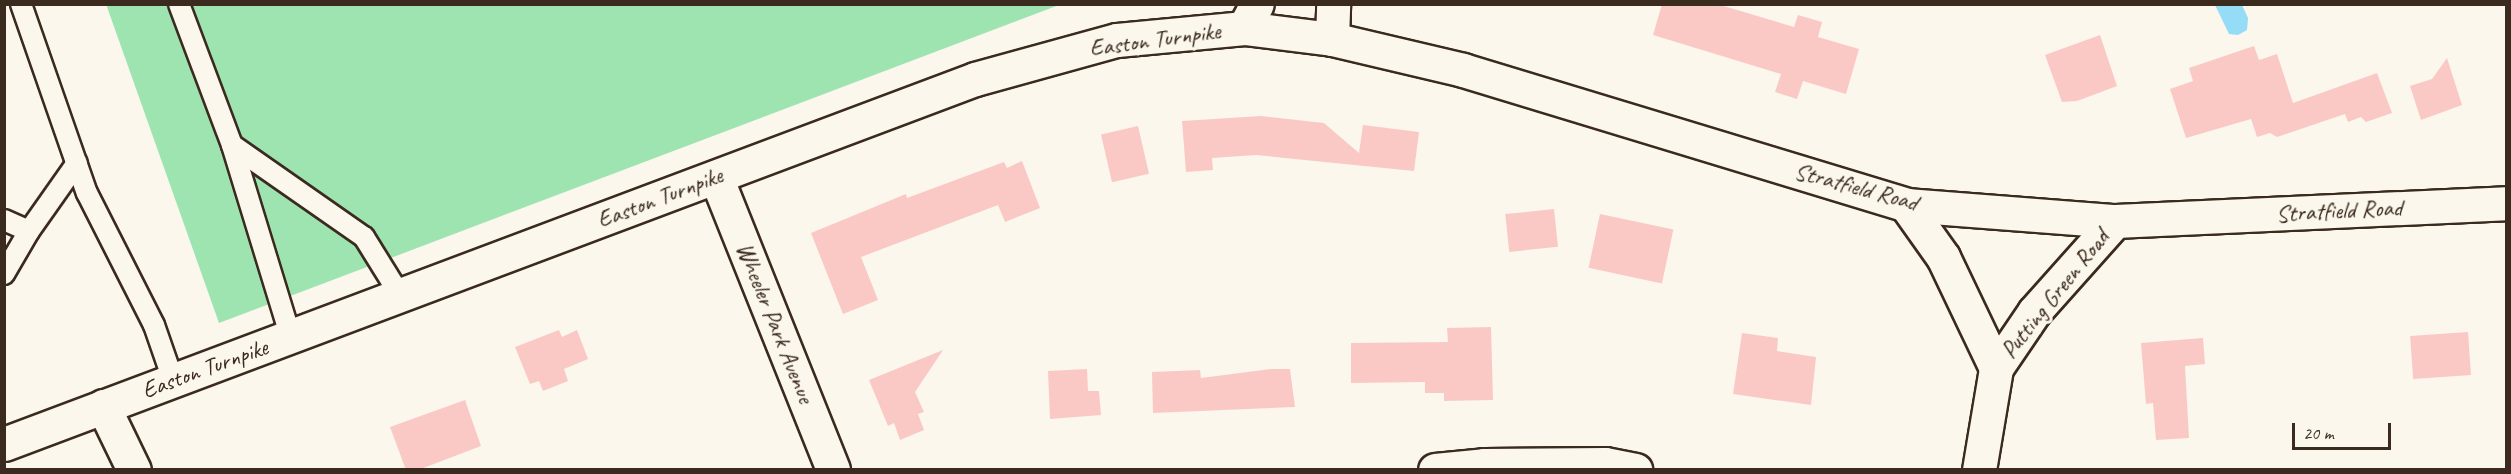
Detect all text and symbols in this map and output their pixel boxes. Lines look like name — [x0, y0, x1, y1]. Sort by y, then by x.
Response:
street label: Easton Turnpike — [1088, 17, 1222, 63]
street label: Stratfield Road — [1792, 157, 1920, 217]
street label: Easton Turnpike — [593, 161, 727, 235]
street label: Stratfield Road — [2276, 193, 2402, 229]
street label: Putting Green Road — [1994, 224, 2116, 364]
street label: Wheeler Park Avenue — [730, 239, 820, 407]
street label: Easton Turnpike — [138, 333, 272, 405]
scale bar — [2295, 411, 2394, 449]
text: 20 m — [2303, 422, 2334, 444]

